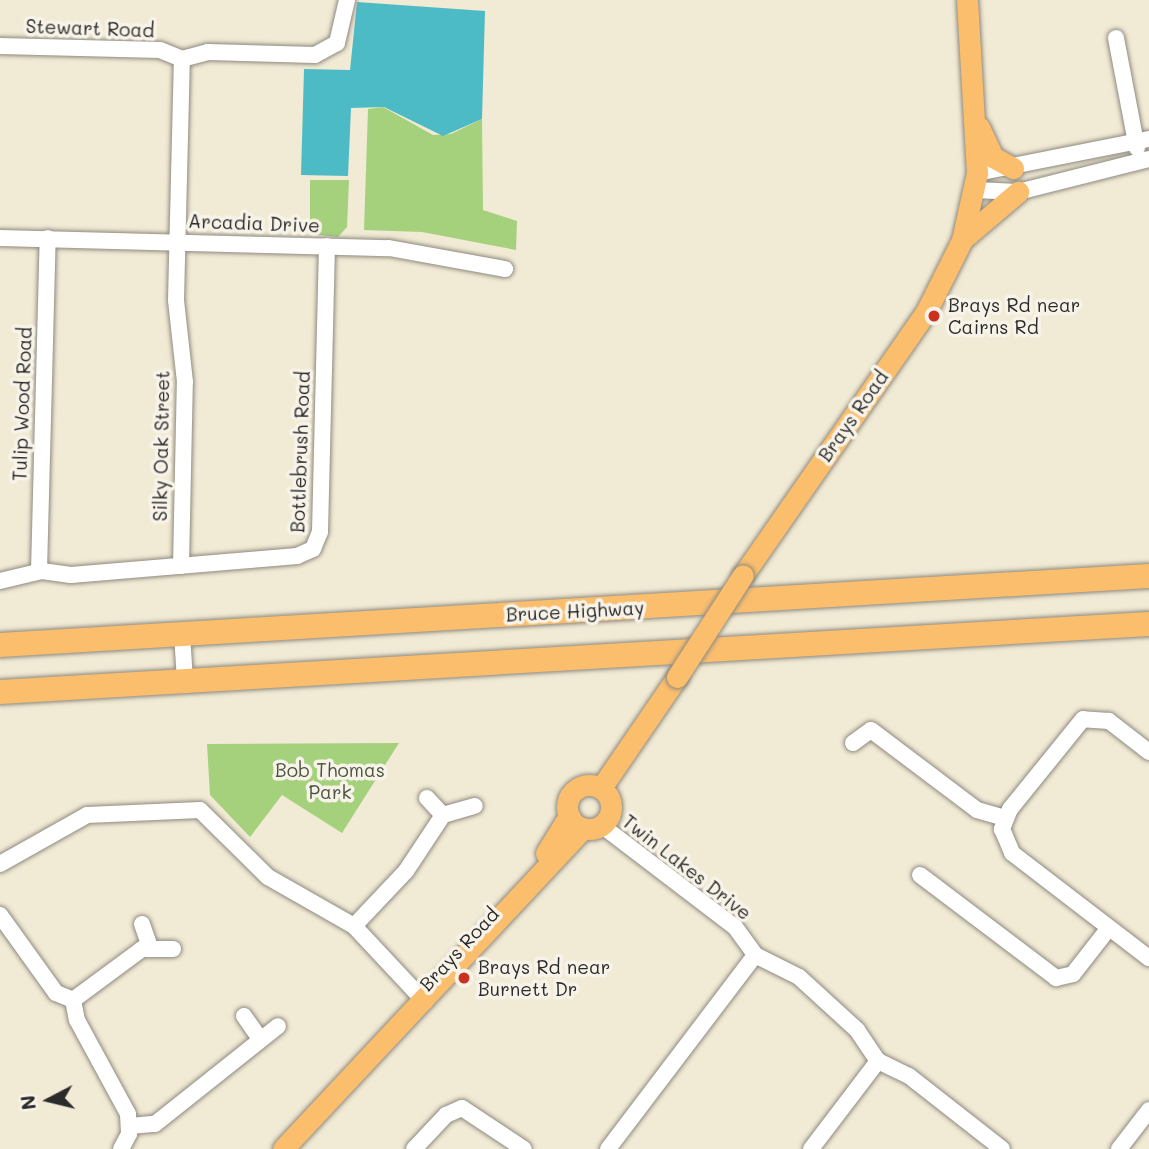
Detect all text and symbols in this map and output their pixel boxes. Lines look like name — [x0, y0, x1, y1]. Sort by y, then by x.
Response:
street label: Stewart Road — [25, 14, 155, 42]
street label: Arcadia Drive — [188, 209, 320, 237]
place label: Brays Rd near Cairns Rd — [948, 294, 1080, 338]
marker: Brays Rd near Cairns Rd — [926, 308, 942, 324]
street label: Tulip Wood Road — [8, 327, 36, 481]
street label: Brays Road — [813, 366, 893, 466]
street label: Silky Oak Street — [148, 370, 174, 522]
street label: Bottlebrush Road — [286, 371, 314, 533]
street label: Bruce Highway — [505, 596, 645, 626]
park label: Bob Thomas Park — [275, 759, 385, 803]
street label: Twin Lakes Drive — [618, 810, 756, 924]
street label: Brays Road — [415, 903, 503, 995]
place label: Brays Rd near Burnett Dr — [478, 956, 610, 1000]
marker: Brays Rd near Burnett Dr — [456, 970, 472, 986]
north arrow — [14, 1065, 84, 1135]
text: N — [14, 1094, 41, 1111]

